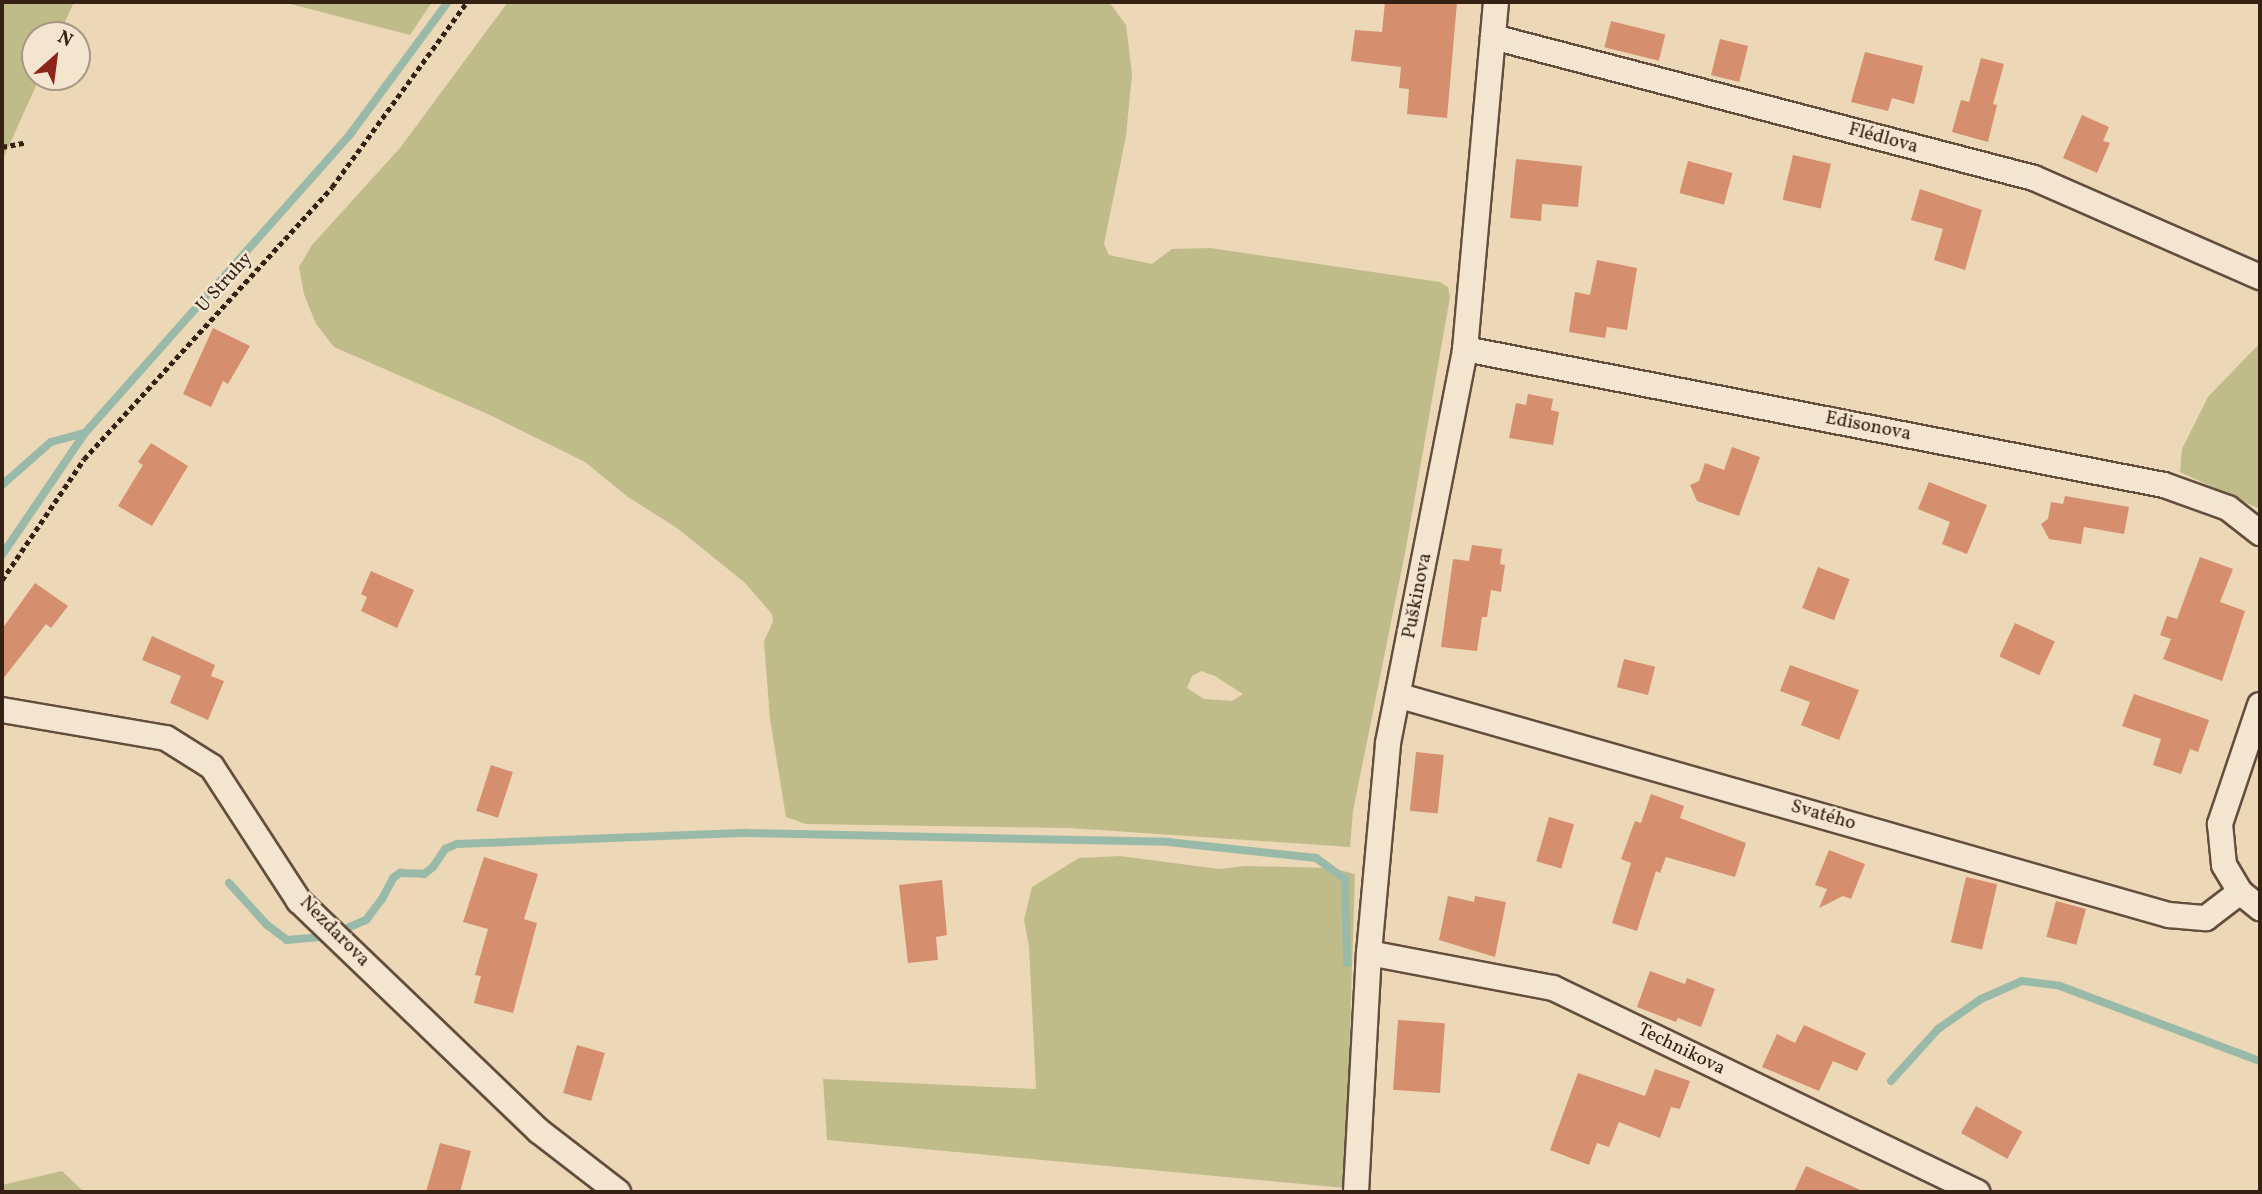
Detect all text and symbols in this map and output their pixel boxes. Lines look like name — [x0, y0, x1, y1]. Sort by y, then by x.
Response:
north arrow — [21, 21, 91, 91]
text: N — [53, 25, 77, 54]
street label: Flédlova — [1846, 119, 1920, 159]
street label: U Struhy — [192, 248, 258, 318]
street label: Edisonova — [1823, 408, 1913, 446]
street label: Puškinova — [1399, 551, 1437, 641]
street label: Svatého — [1788, 796, 1858, 836]
street label: Nezdarova — [294, 892, 374, 972]
street label: Technikova — [1633, 1019, 1729, 1081]

